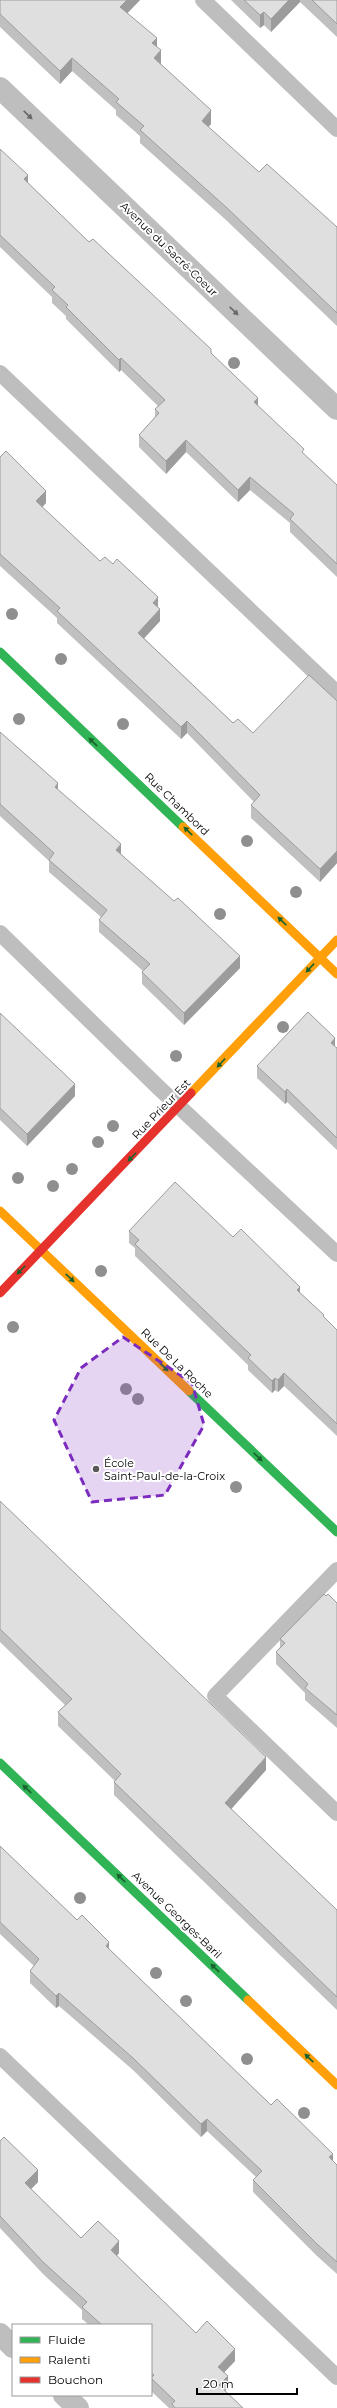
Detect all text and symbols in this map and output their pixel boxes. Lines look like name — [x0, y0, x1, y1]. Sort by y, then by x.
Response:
one-way arrow — [23, 110, 33, 120]
street label: Avenue du Sacré-Coeur — [117, 199, 221, 299]
one-way arrow — [229, 306, 239, 316]
one-way arrow — [88, 737, 99, 746]
street label: Rue Chambord — [142, 770, 212, 838]
one-way arrow — [183, 826, 193, 836]
one-way arrow — [277, 916, 287, 926]
one-way arrow — [305, 963, 315, 973]
one-way arrow — [216, 1058, 226, 1068]
street label: Rue Prieur Est — [129, 1076, 194, 1142]
one-way arrow — [127, 1152, 136, 1162]
one-way arrow — [17, 1265, 26, 1275]
one-way arrow — [65, 1273, 75, 1282]
street label: Rue De La Roche — [138, 1325, 216, 1401]
one-way arrow — [159, 1362, 169, 1372]
one-way arrow — [253, 1452, 263, 1462]
place label: École Saint-Paul-de-la-Croix — [104, 1456, 225, 1483]
marker: École Saint-Paul-de-la-Croix — [91, 1464, 101, 1474]
one-way arrow — [22, 1784, 32, 1793]
street label: Avenue Georges-Baril — [129, 1868, 225, 1962]
one-way arrow — [116, 1874, 126, 1883]
one-way arrow — [210, 1963, 220, 1973]
one-way arrow — [304, 2053, 314, 2063]
legend — [12, 2324, 152, 2396]
text: Fluide — [48, 2332, 86, 2347]
text: Ralenti — [48, 2352, 90, 2367]
scale bar — [197, 2370, 297, 2396]
text: Bouchon — [48, 2372, 103, 2387]
text: 20 m — [203, 2376, 234, 2391]

